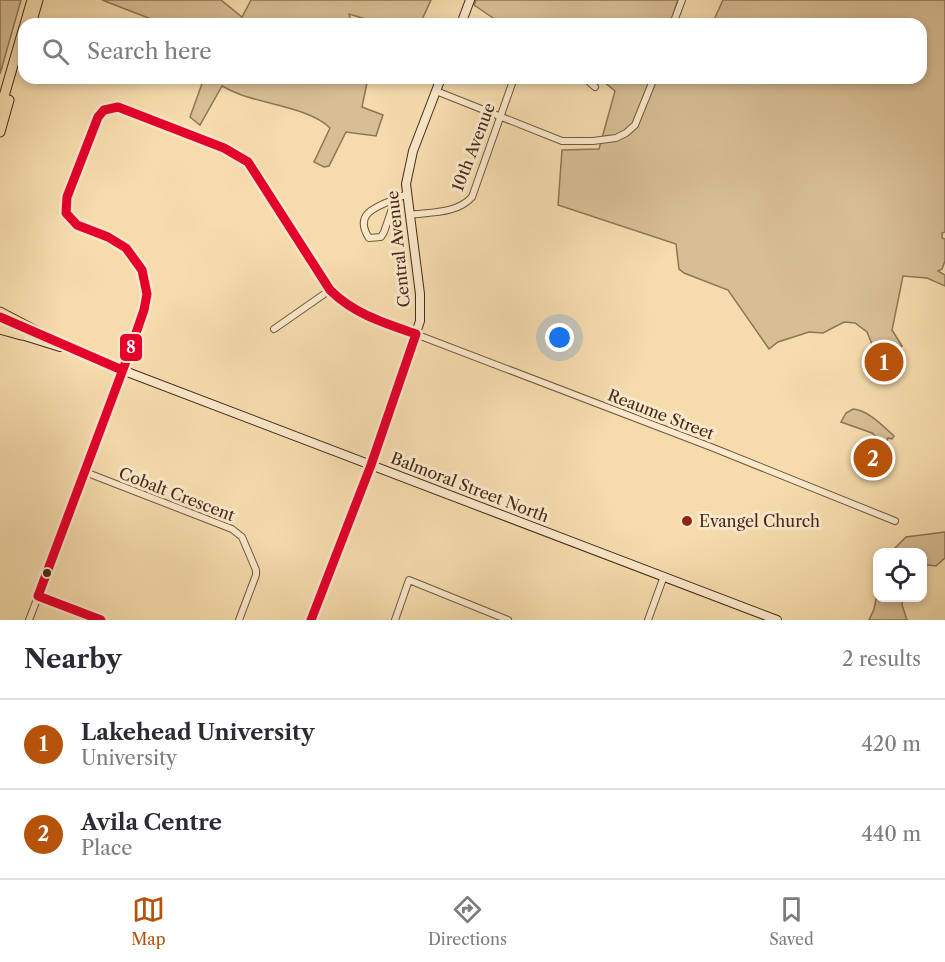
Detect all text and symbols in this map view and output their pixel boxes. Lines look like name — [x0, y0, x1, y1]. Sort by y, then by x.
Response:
search box — [18, 18, 927, 84]
icon: search — [39, 35, 72, 68]
text: Search here — [87, 38, 212, 65]
street label: 10th Avenue — [447, 100, 499, 194]
street label: Central Avenue — [382, 190, 414, 308]
your location — [545, 323, 574, 352]
line badge: 8 — [119, 333, 143, 362]
text: 8 — [126, 337, 136, 357]
pin: 1 — [864, 340, 904, 385]
street label: Reaume Street — [605, 385, 717, 444]
pin: 2 — [854, 436, 892, 480]
street label: Balmoral Street North — [388, 448, 552, 526]
street label: Cobalt Crescent — [116, 463, 238, 525]
place label: Evangel Church — [699, 511, 820, 531]
marker: Evangel Church — [680, 514, 694, 528]
map controls — [873, 548, 927, 602]
button: locate — [873, 548, 927, 602]
unlabelled marker — [41, 567, 53, 579]
text: Nearby — [24, 643, 122, 675]
text: 2 results — [842, 647, 921, 671]
text: Lakehead University — [81, 719, 314, 746]
text: 1 — [39, 732, 48, 756]
text: 420 m — [861, 732, 921, 756]
text: University — [81, 746, 177, 770]
text: Avila Centre — [81, 809, 222, 836]
text: 2 — [38, 822, 49, 846]
text: 440 m — [861, 822, 921, 846]
text: Place — [81, 836, 132, 860]
tab: Map — [131, 893, 166, 949]
tab: Directions — [428, 893, 507, 949]
tab: Saved — [769, 893, 814, 949]

